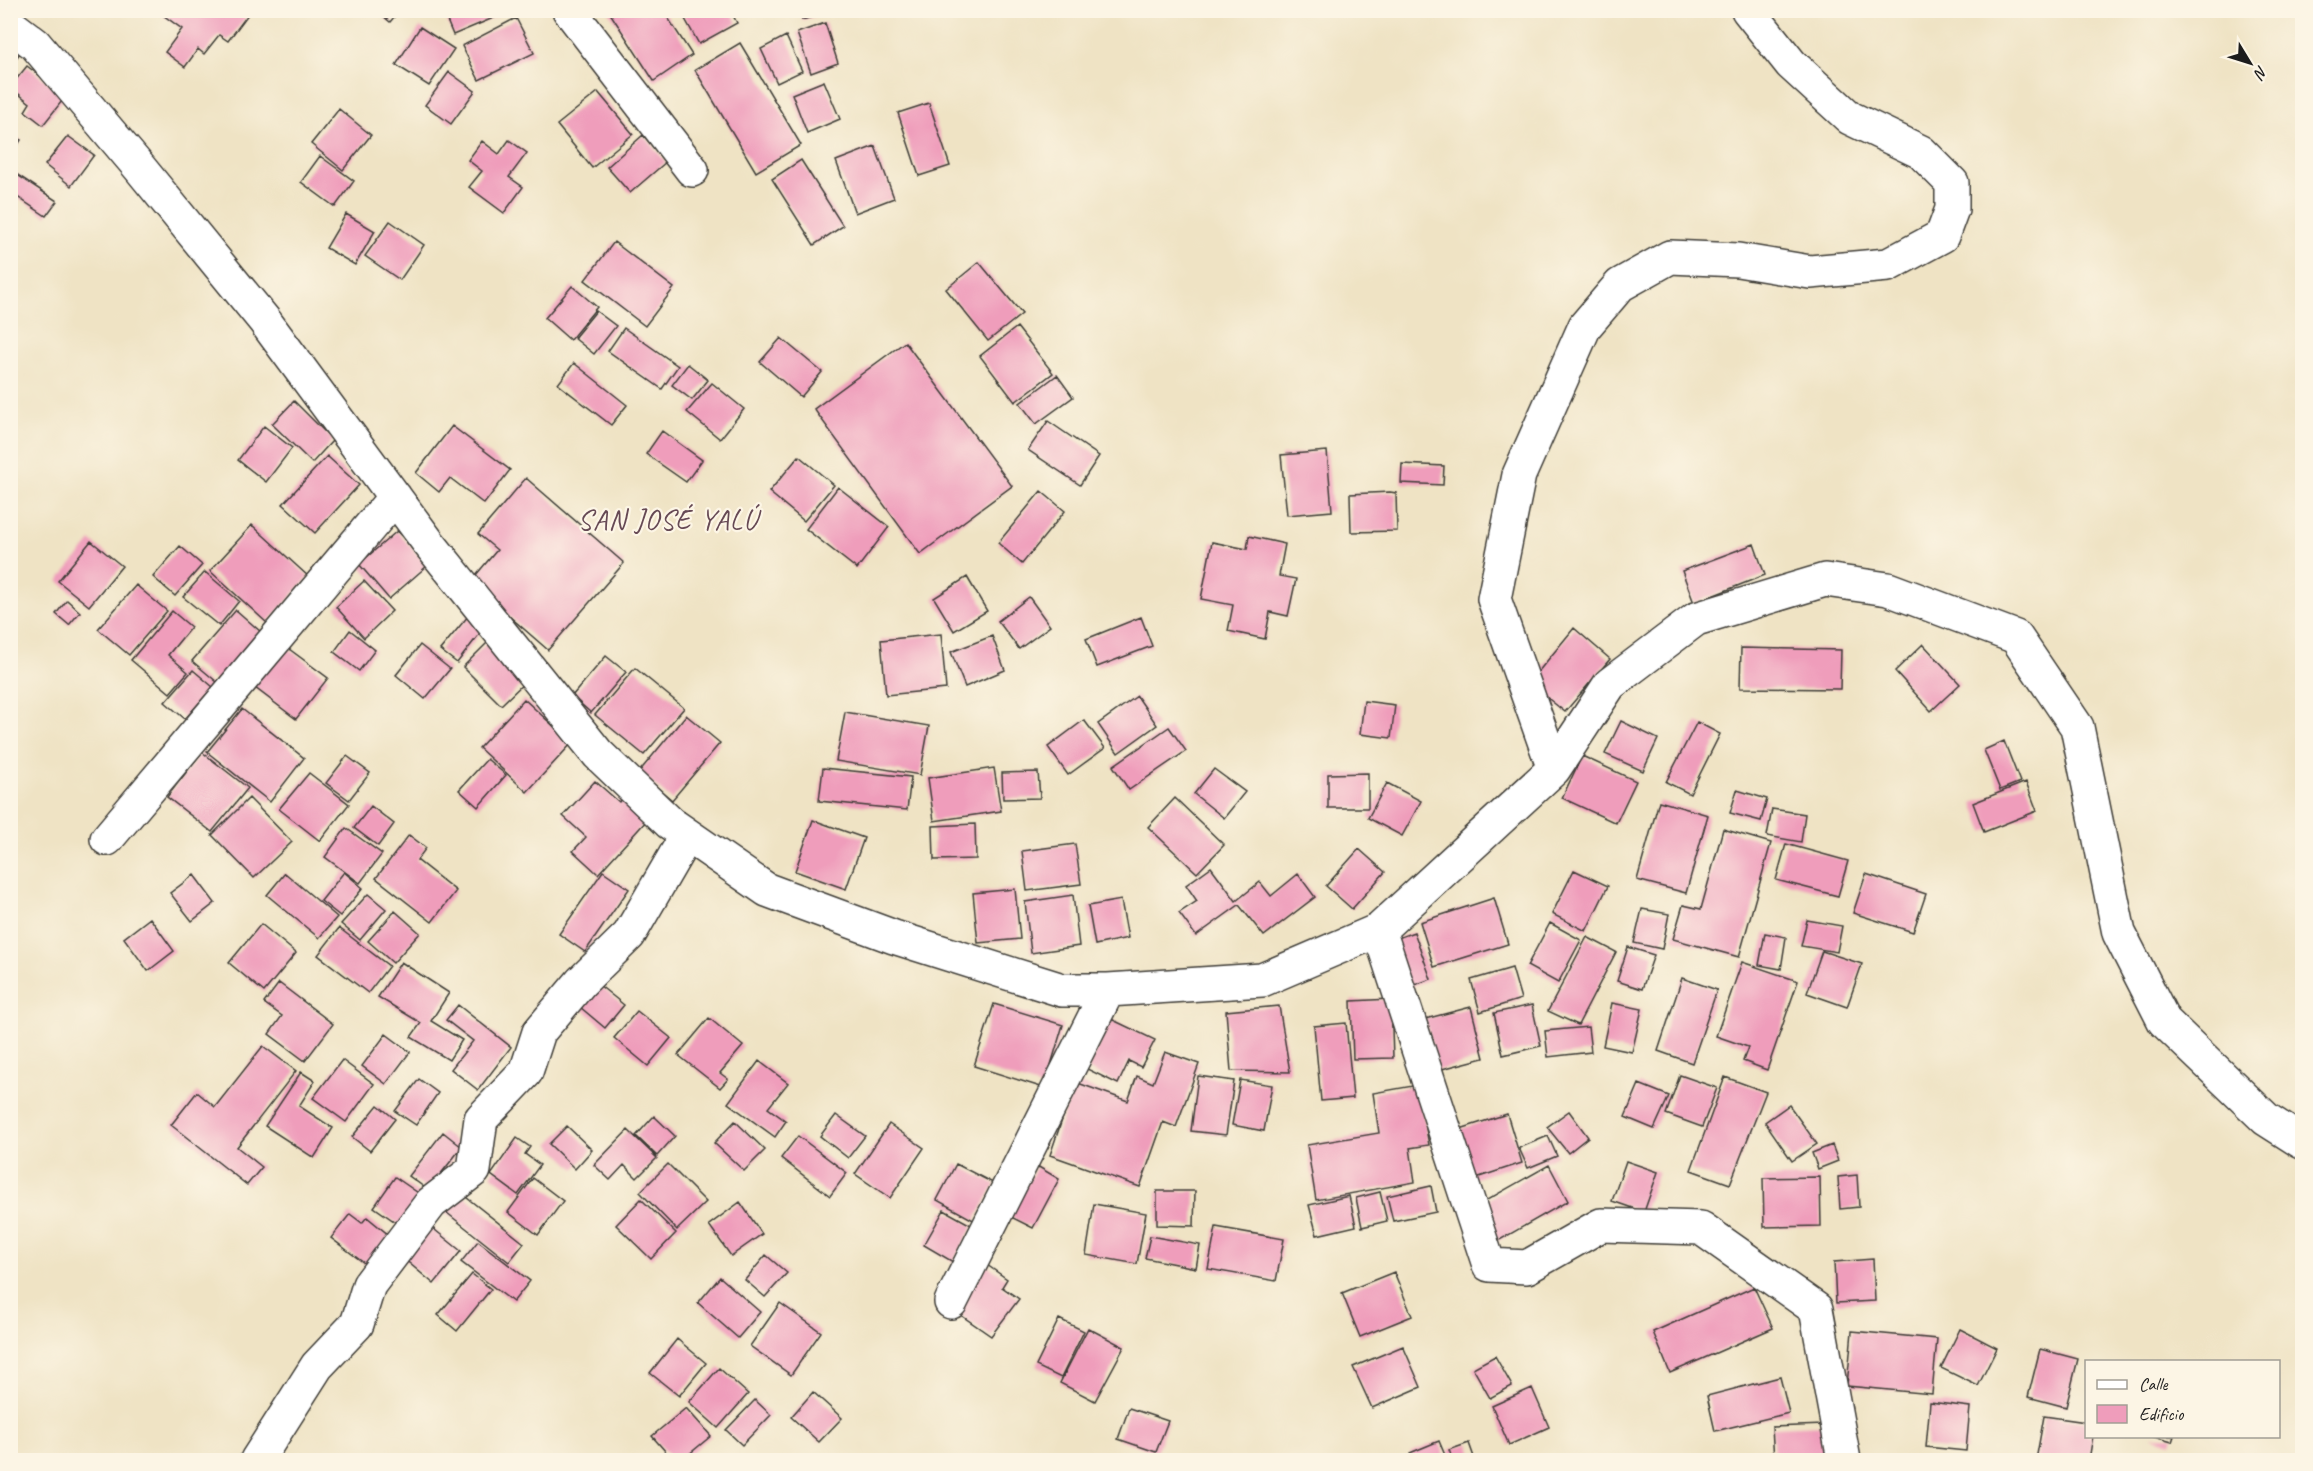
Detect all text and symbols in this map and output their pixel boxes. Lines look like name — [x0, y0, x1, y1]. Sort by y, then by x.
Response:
north arrow — [2220, 33, 2280, 93]
text: N — [2248, 62, 2272, 84]
district label: SAN JOSÉ YALÚ — [578, 502, 762, 537]
legend — [2085, 1360, 2280, 1438]
text: Calle — [2139, 1373, 2168, 1395]
text: Edificio — [2139, 1403, 2185, 1425]

